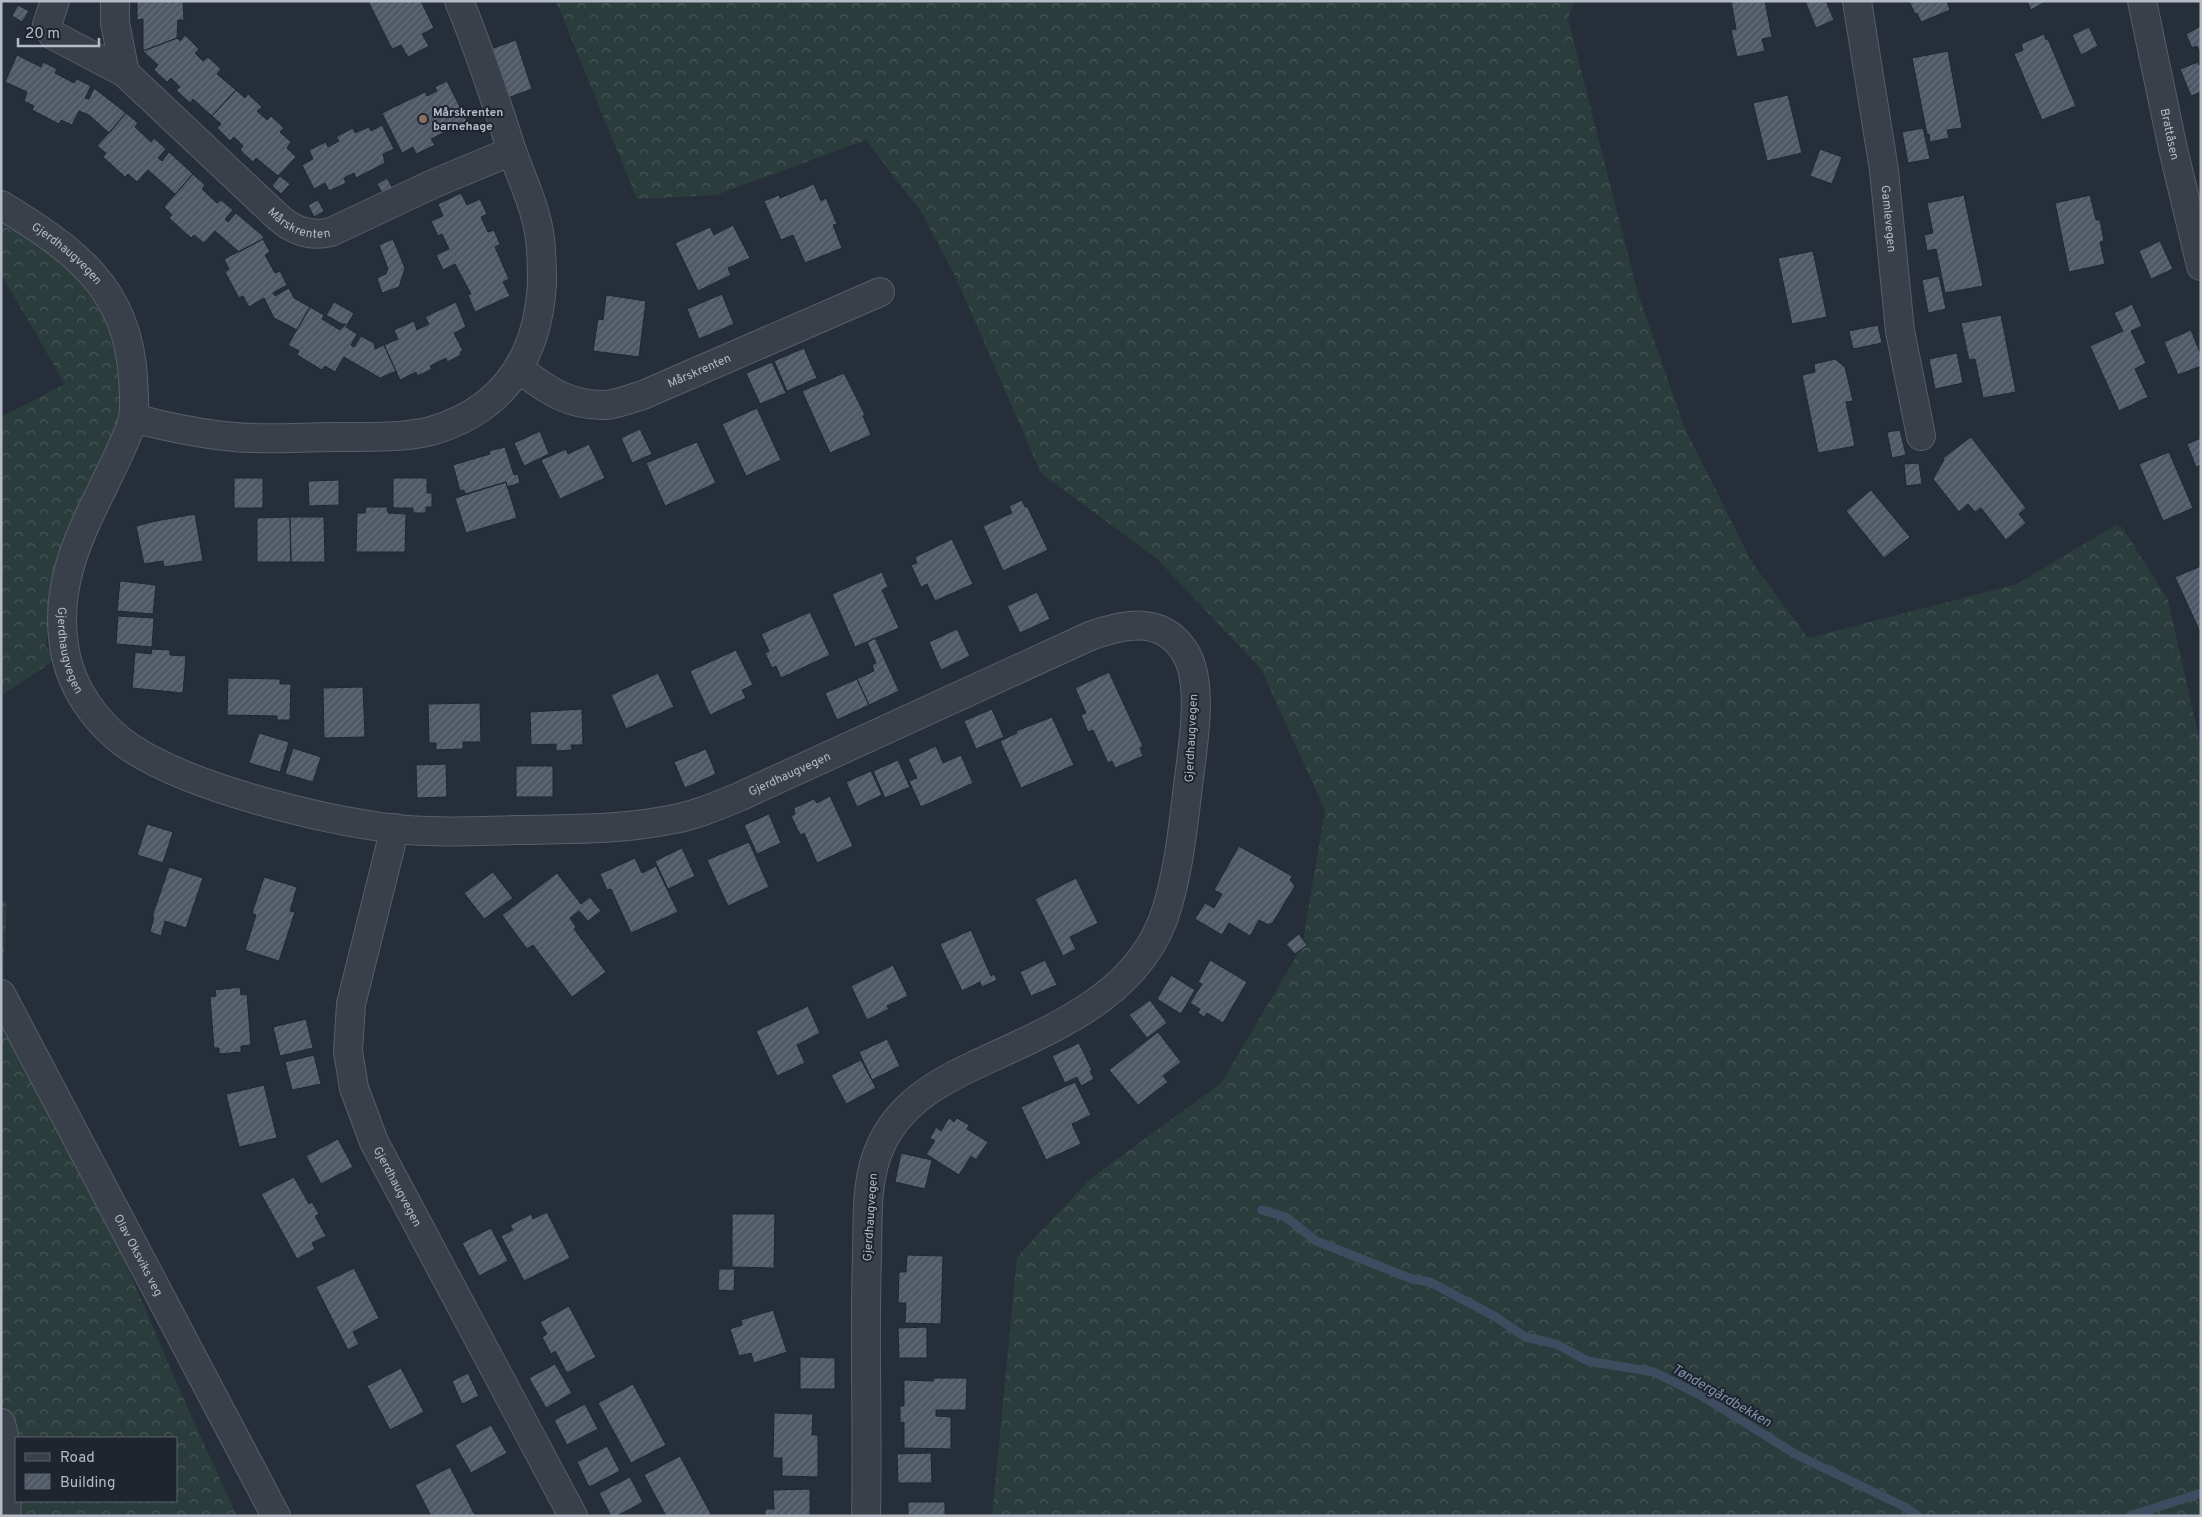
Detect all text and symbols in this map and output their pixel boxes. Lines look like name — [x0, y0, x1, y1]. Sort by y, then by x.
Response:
scale bar — [18, 15, 99, 47]
text: 20 m — [25, 25, 60, 44]
place label: Mårskrenten barnehage — [433, 105, 503, 135]
street label: Brattåsen — [2156, 107, 2182, 162]
marker: Mårskrenten barnehage — [417, 113, 429, 125]
street label: Gamlevegen — [1877, 185, 1899, 253]
street label: Mårskrenten — [264, 204, 332, 243]
street label: Gjerdhaugvegen — [28, 219, 105, 288]
street label: Mårskrenten — [665, 351, 734, 392]
street label: Gjerdhaugvegen — [53, 607, 86, 697]
street label: Gjerdhaugvegen — [1182, 693, 1202, 783]
street label: Gjerdhaugvegen — [746, 749, 833, 800]
street label: Gjerdhaugvegen — [369, 1144, 425, 1230]
street label: Gjerdhaugvegen — [860, 1172, 882, 1262]
street label: Olav Oksviks veg — [109, 1212, 166, 1299]
water label: Tøndergårdbekken — [1668, 1361, 1774, 1432]
legend — [15, 1437, 178, 1502]
text: Road — [60, 1449, 95, 1468]
text: Building — [60, 1474, 115, 1493]

